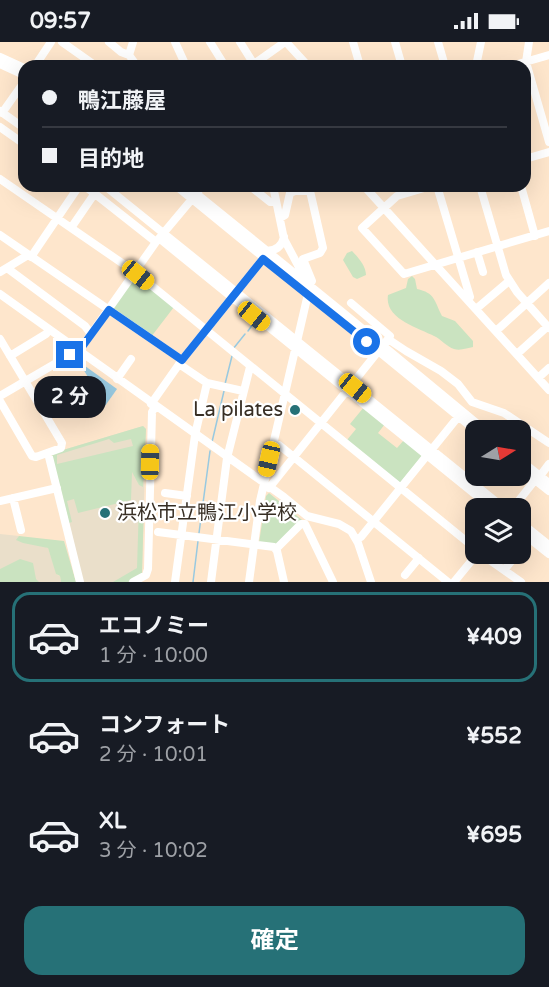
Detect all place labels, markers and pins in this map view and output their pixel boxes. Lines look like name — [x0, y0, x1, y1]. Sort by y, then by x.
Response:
place label: La pilates — [193, 398, 283, 422]
marker: La pilates — [288, 403, 302, 417]
place label: 浜松市立鴨江小学校 — [117, 501, 297, 525]
marker: 浜松市立鴨江小学校 — [98, 506, 112, 520]

